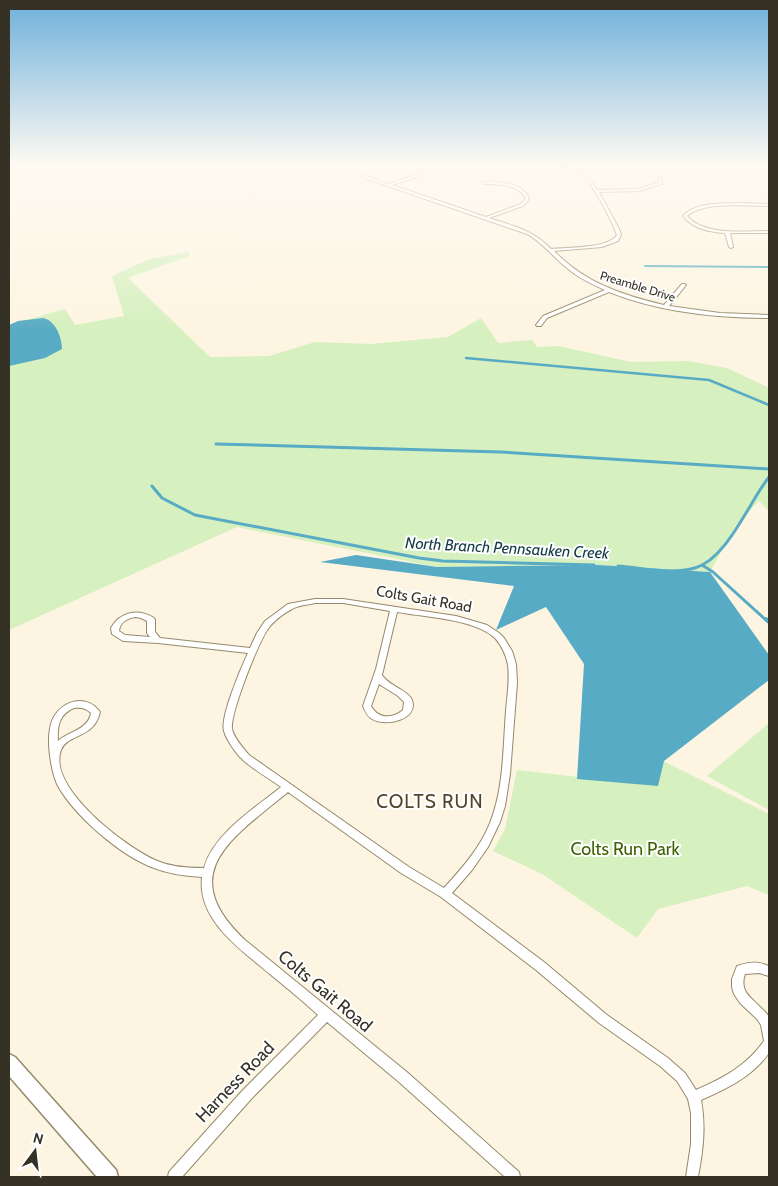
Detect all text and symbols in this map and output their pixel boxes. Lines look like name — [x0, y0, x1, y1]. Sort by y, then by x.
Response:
street label: Preamble Drive — [598, 267, 678, 305]
water label: North Branch Pennsauken Creek — [405, 533, 610, 563]
street label: Colts Gait Road — [375, 582, 473, 616]
district label: COLTS RUN — [376, 790, 484, 813]
park label: Colts Run Park — [570, 838, 680, 860]
street label: Colts Gait Road — [273, 945, 377, 1037]
street label: Harness Road — [191, 1037, 279, 1127]
north arrow — [10, 1126, 60, 1176]
text: N — [31, 1128, 45, 1148]

